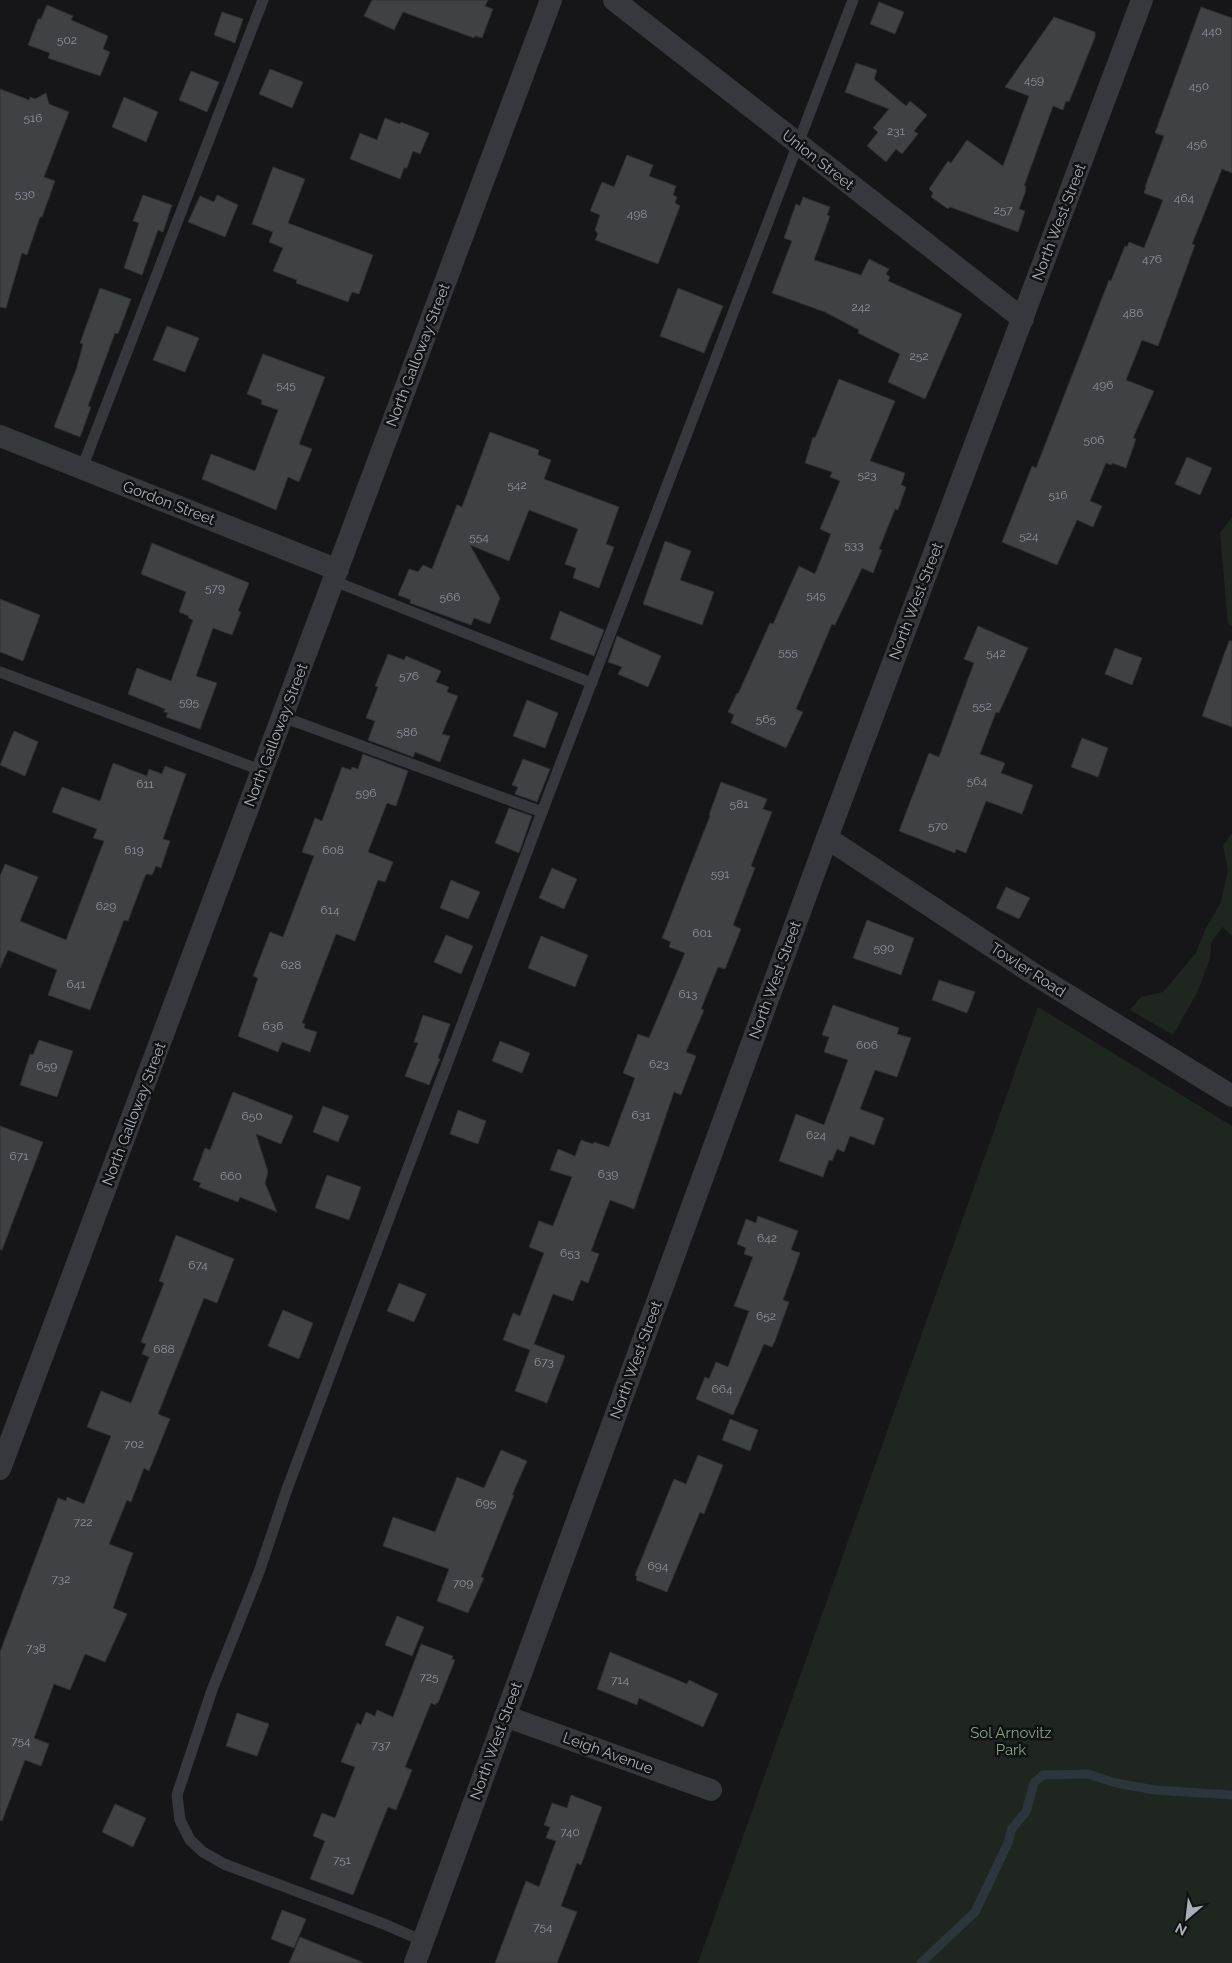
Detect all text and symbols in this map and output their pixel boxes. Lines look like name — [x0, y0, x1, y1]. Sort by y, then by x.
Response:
house number: 440 — [1202, 24, 1222, 38]
house number: 502 — [57, 33, 77, 47]
house number: 459 — [1024, 73, 1044, 87]
house number: 450 — [1189, 79, 1209, 93]
house number: 516 — [24, 111, 42, 125]
house number: 231 — [887, 124, 905, 138]
street label: Union Street — [778, 126, 858, 194]
house number: 456 — [1187, 137, 1207, 151]
street label: North West Street — [1028, 161, 1090, 283]
house number: 530 — [15, 187, 35, 201]
house number: 464 — [1174, 191, 1195, 205]
house number: 257 — [993, 203, 1013, 217]
house number: 498 — [627, 207, 647, 221]
house number: 476 — [1142, 252, 1162, 266]
street label: North Galloway Street — [382, 281, 454, 429]
house number: 242 — [851, 300, 871, 314]
house number: 486 — [1123, 306, 1143, 320]
house number: 252 — [909, 349, 929, 363]
house number: 545 — [276, 378, 296, 392]
house number: 496 — [1093, 378, 1113, 392]
house number: 506 — [1083, 433, 1105, 447]
house number: 523 — [857, 468, 877, 482]
street label: Gordon Street — [120, 477, 218, 529]
house number: 542 — [507, 478, 527, 492]
house number: 516 — [1049, 488, 1067, 502]
house number: 524 — [1019, 529, 1039, 543]
house number: 554 — [469, 530, 489, 544]
house number: 533 — [844, 538, 864, 552]
street label: North West Street — [885, 540, 947, 662]
house number: 579 — [205, 581, 225, 595]
house number: 545 — [806, 588, 826, 602]
house number: 566 — [439, 590, 461, 604]
house number: 555 — [778, 645, 798, 659]
house number: 542 — [986, 646, 1006, 660]
street label: North Galloway Street — [240, 661, 312, 809]
house number: 576 — [399, 669, 419, 683]
house number: 595 — [179, 695, 200, 709]
house number: 552 — [972, 699, 992, 713]
house number: 565 — [756, 712, 777, 726]
house number: 586 — [397, 725, 417, 739]
house number: 564 — [967, 774, 988, 788]
house number: 611 — [136, 777, 154, 791]
house number: 596 — [356, 786, 376, 800]
house number: 581 — [730, 797, 748, 811]
house number: 570 — [928, 819, 948, 833]
house number: 619 — [124, 843, 144, 857]
house number: 608 — [322, 843, 344, 857]
house number: 591 — [711, 867, 729, 881]
house number: 629 — [96, 899, 116, 913]
house number: 614 — [321, 903, 340, 917]
street label: North West Street — [745, 919, 805, 1041]
house number: 601 — [692, 926, 712, 940]
street label: Towler Road — [987, 939, 1069, 1001]
house number: 590 — [874, 941, 894, 955]
house number: 628 — [281, 958, 301, 972]
house number: 641 — [67, 977, 85, 991]
house number: 613 — [679, 987, 697, 1001]
house number: 636 — [263, 1019, 283, 1033]
house number: 606 — [856, 1038, 878, 1052]
street label: North Galloway Street — [98, 1040, 170, 1188]
house number: 623 — [649, 1057, 669, 1071]
house number: 659 — [37, 1059, 57, 1073]
house number: 631 — [632, 1108, 650, 1122]
house number: 650 — [241, 1109, 263, 1123]
house number: 624 — [806, 1128, 826, 1142]
house number: 671 — [10, 1149, 28, 1163]
house number: 639 — [598, 1167, 618, 1181]
house number: 660 — [220, 1169, 242, 1183]
house number: 642 — [757, 1231, 777, 1245]
house number: 653 — [560, 1246, 580, 1260]
house number: 674 — [188, 1258, 208, 1272]
street label: North West Street — [606, 1299, 666, 1421]
house number: 652 — [756, 1309, 776, 1323]
house number: 688 — [153, 1342, 175, 1356]
house number: 673 — [534, 1355, 554, 1369]
house number: 664 — [711, 1382, 733, 1396]
house number: 702 — [124, 1437, 144, 1451]
house number: 695 — [476, 1496, 497, 1510]
house number: 722 — [74, 1515, 92, 1529]
house number: 694 — [648, 1559, 669, 1573]
house number: 732 — [51, 1572, 71, 1586]
house number: 709 — [453, 1576, 473, 1590]
house number: 738 — [26, 1641, 46, 1655]
house number: 725 — [419, 1670, 439, 1684]
house number: 714 — [611, 1673, 630, 1687]
street label: North West Street — [466, 1680, 526, 1802]
park label: Sol Arnovitz Park — [970, 1724, 1052, 1759]
street label: Leigh Avenue — [560, 1728, 656, 1778]
house number: 754 — [11, 1734, 31, 1748]
house number: 737 — [371, 1738, 391, 1752]
house number: 740 — [560, 1825, 580, 1839]
house number: 751 — [333, 1853, 351, 1867]
north arrow — [1162, 1893, 1212, 1943]
house number: 754 — [533, 1920, 553, 1934]
text: N — [1172, 1920, 1189, 1939]

